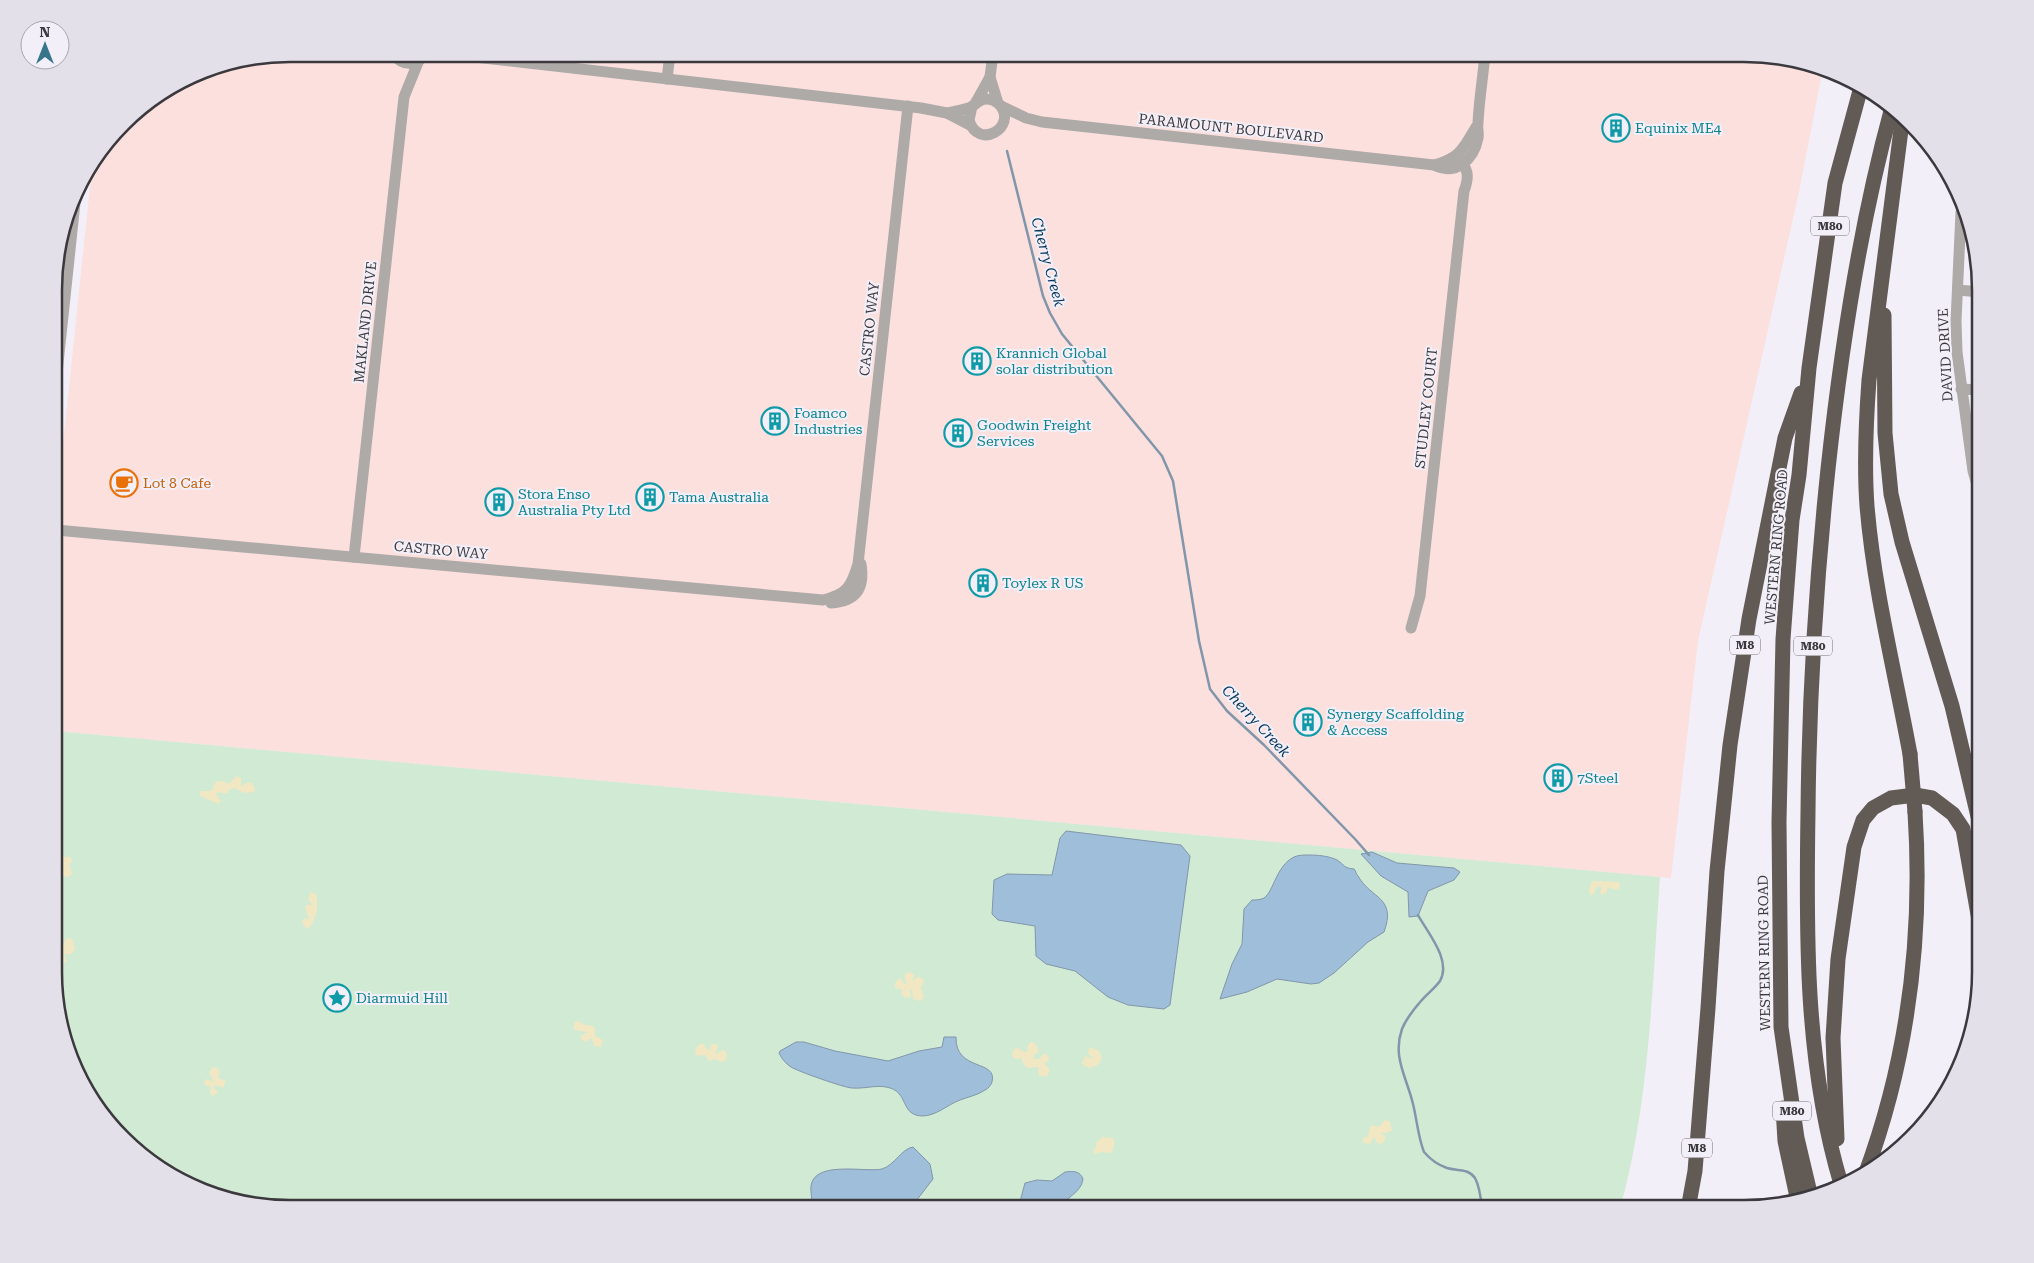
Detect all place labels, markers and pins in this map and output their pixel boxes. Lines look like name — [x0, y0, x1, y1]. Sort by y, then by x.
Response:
building icon: Equinix ME4 — [1601, 113, 1631, 143]
place label: Equinix ME4 — [1635, 120, 1722, 136]
place label: Krannich Global solar distribution — [996, 345, 1113, 377]
building icon: Krannich Global solar distribution — [962, 346, 992, 376]
place label: Foamco Industries — [794, 405, 863, 437]
building icon: Foamco Industries — [760, 406, 790, 436]
place label: Goodwin Freight Services — [977, 417, 1091, 449]
building icon: Goodwin Freight Services — [943, 418, 973, 448]
cafe icon: Lot 8 Cafe — [109, 468, 139, 498]
place label: Lot 8 Cafe — [143, 475, 212, 491]
building icon: Tama Australia — [635, 482, 665, 512]
place label: Stora Enso Australia Pty Ltd — [518, 486, 631, 518]
building icon: Stora Enso Australia Pty Ltd — [484, 487, 514, 517]
place label: Tama Australia — [669, 489, 769, 505]
building icon: Toylex R US — [968, 568, 998, 598]
place label: Toylex R US — [1002, 575, 1084, 591]
place label: Synergy Scaffolding & Access — [1327, 706, 1464, 738]
building icon: Synergy Scaffolding & Access — [1293, 707, 1323, 737]
building icon: 7Steel — [1543, 763, 1573, 793]
place label: 7Steel — [1577, 770, 1619, 786]
place icon: Diarmuid Hill — [322, 983, 352, 1013]
place label: Diarmuid Hill — [356, 990, 448, 1006]

